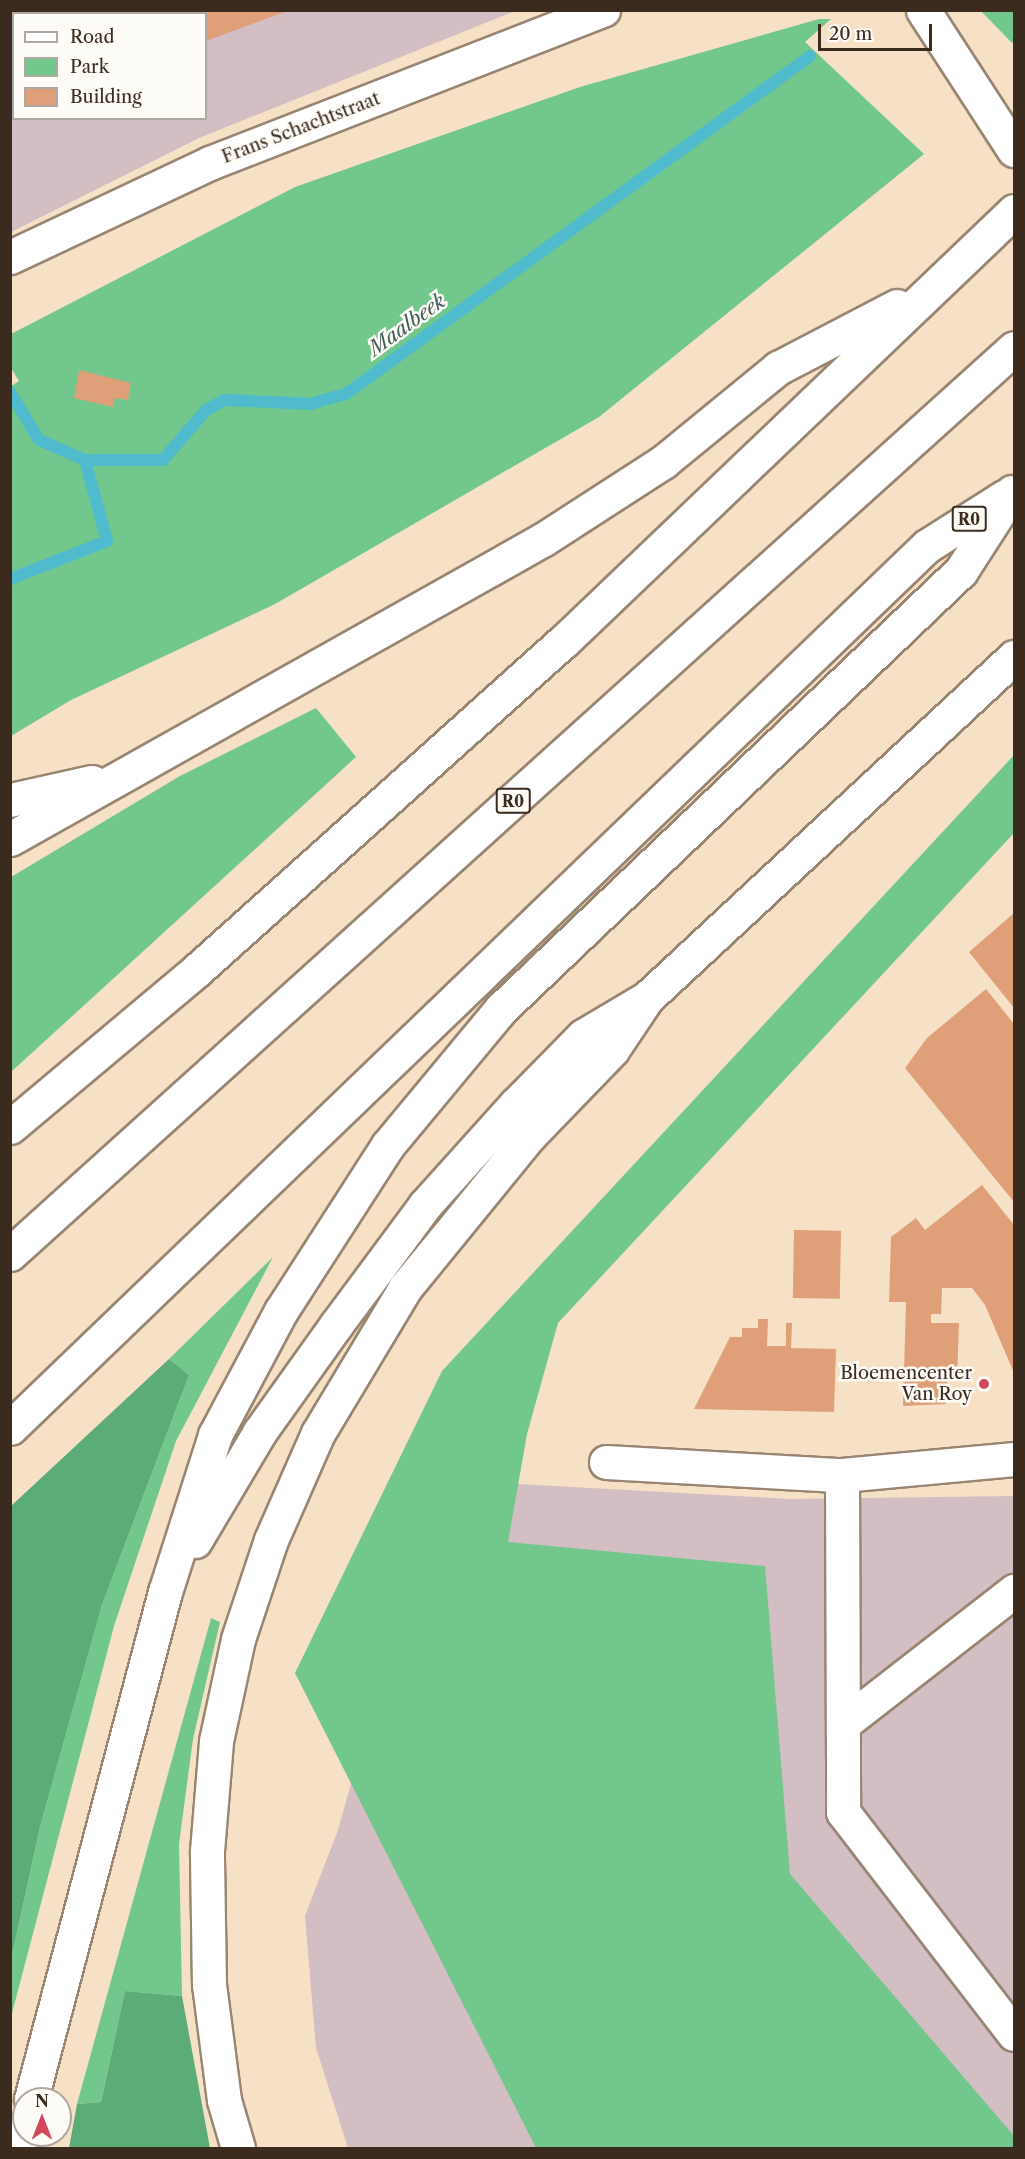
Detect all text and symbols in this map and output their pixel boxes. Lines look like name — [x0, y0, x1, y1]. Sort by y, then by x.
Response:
legend — [12, 12, 207, 120]
scale bar — [821, 12, 935, 50]
text: 20 m — [829, 23, 872, 45]
text: Road — [70, 26, 115, 48]
text: Park — [70, 56, 109, 78]
text: Building — [70, 86, 142, 108]
street label: Frans Schachtstraat — [219, 88, 383, 168]
water label: Maalbeek — [364, 289, 450, 361]
road number: R0 — [951, 506, 987, 532]
road number: R0 — [495, 788, 531, 814]
place label: Bloemencenter Van Roy — [840, 1363, 972, 1406]
marker: Bloemencenter Van Roy — [977, 1377, 991, 1391]
north arrow — [12, 2087, 72, 2147]
text: N — [35, 2091, 49, 2111]

